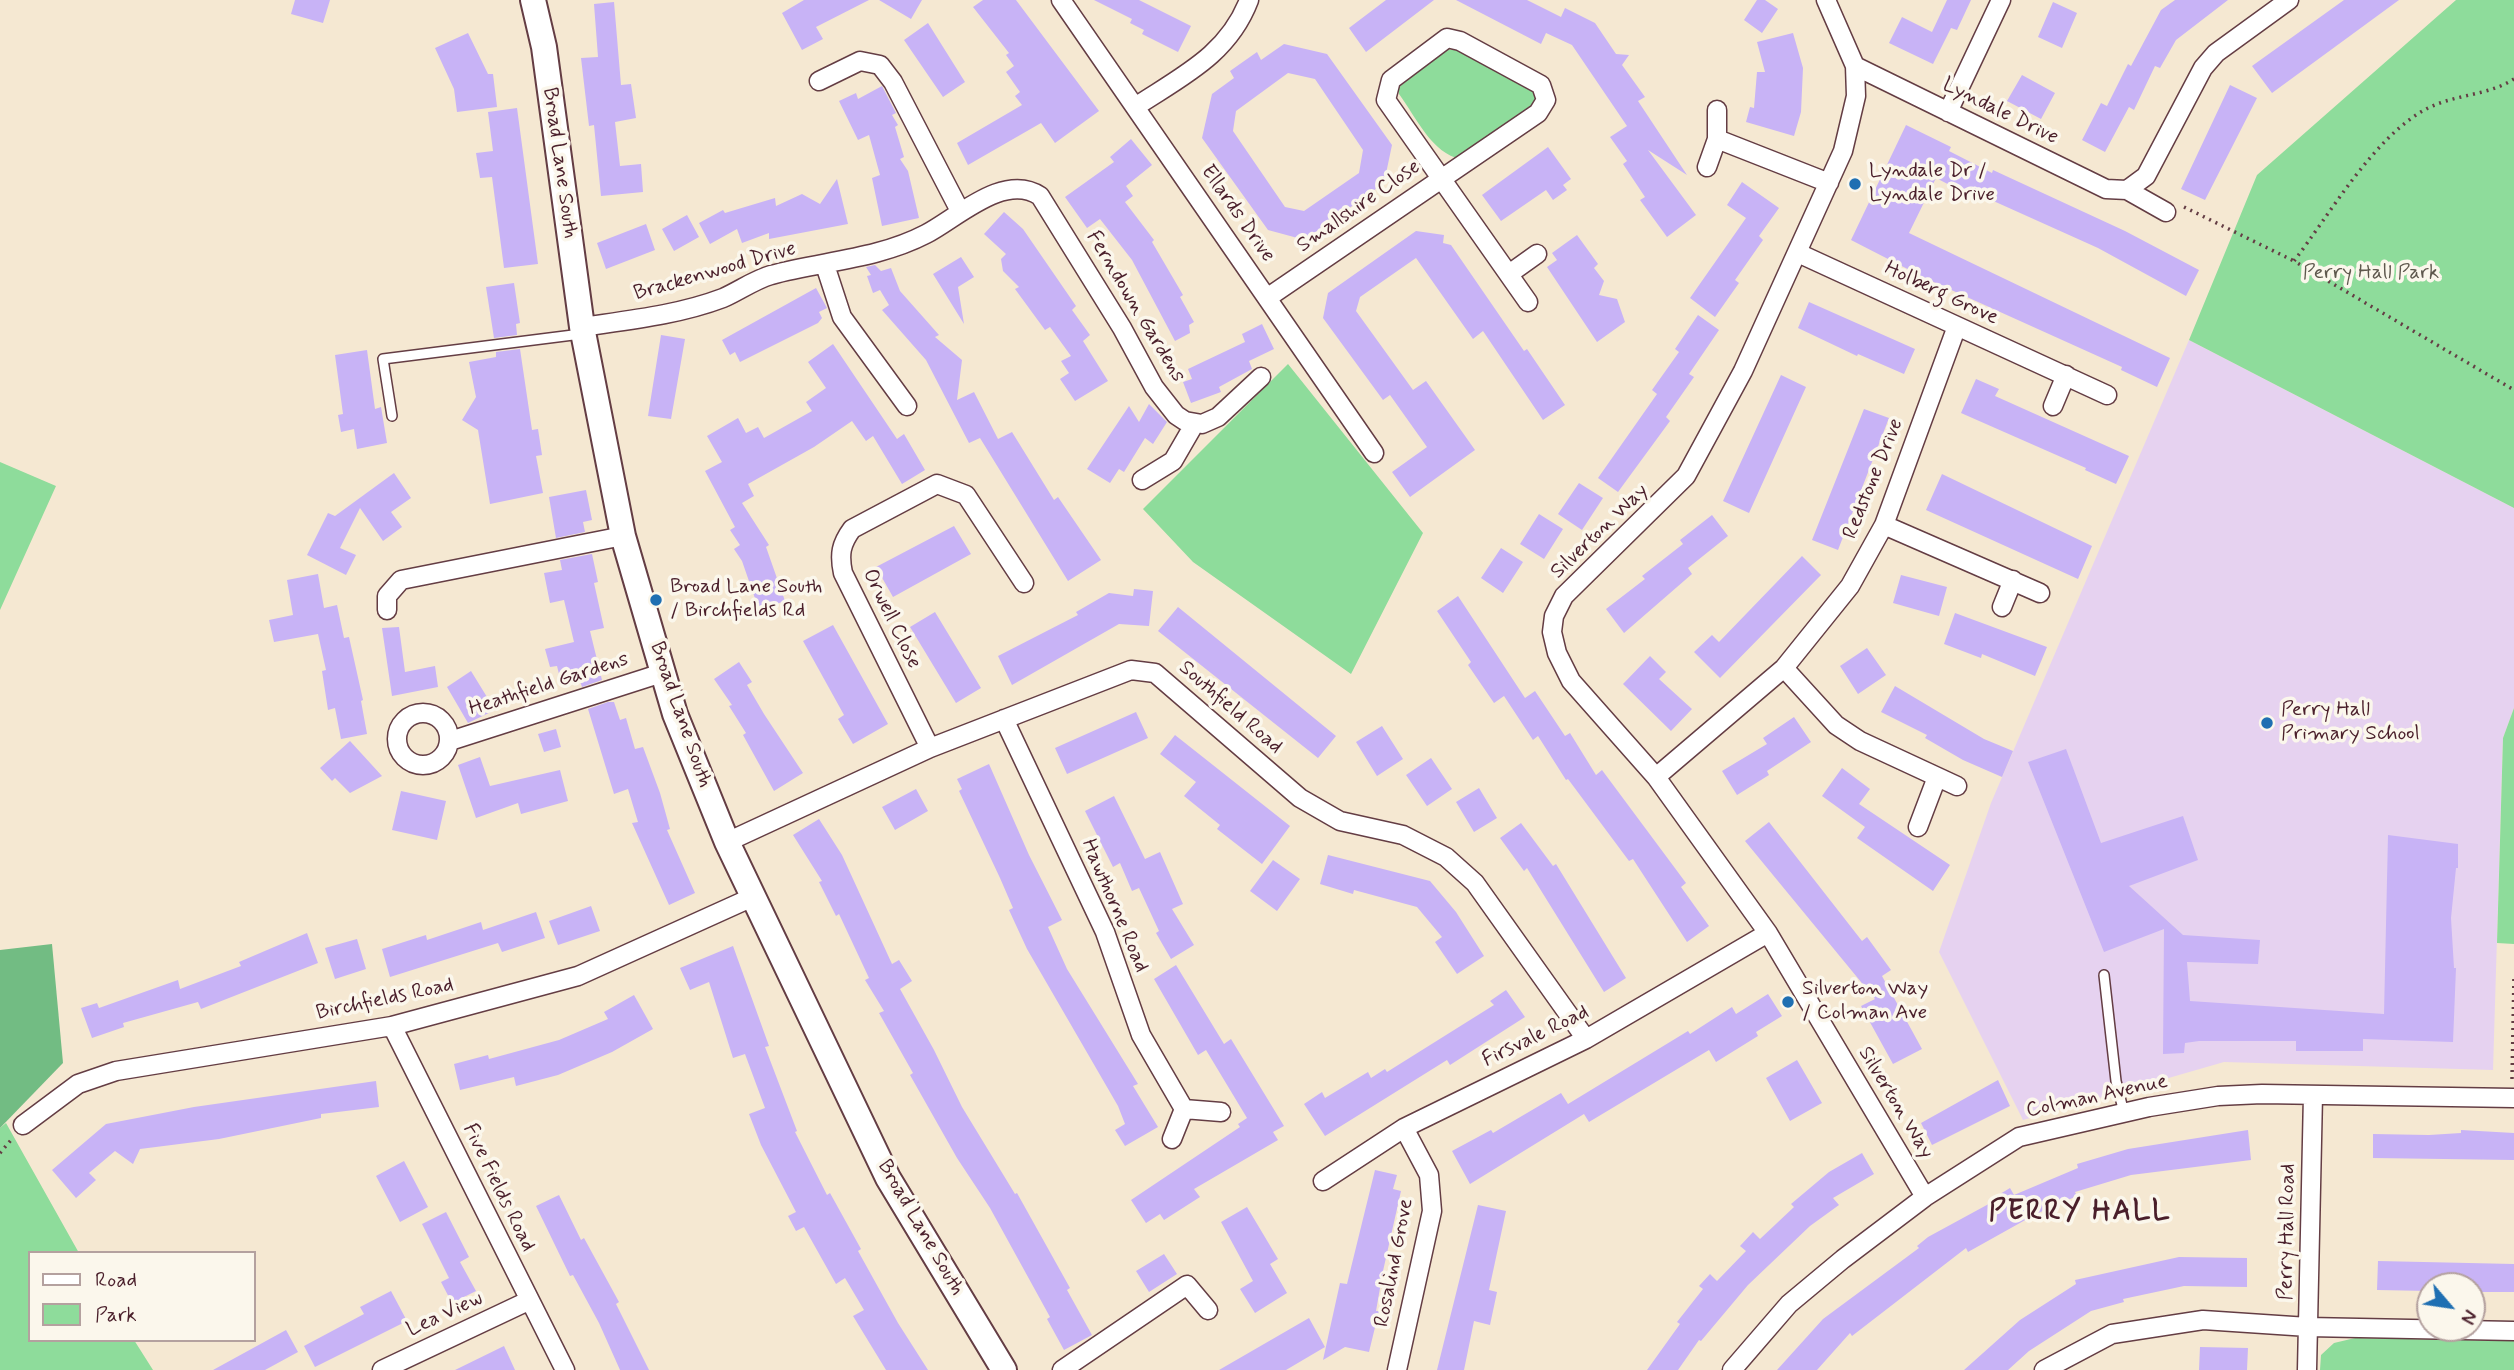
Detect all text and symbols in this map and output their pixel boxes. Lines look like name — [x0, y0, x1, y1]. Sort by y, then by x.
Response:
street label: Lyndale Drive — [1938, 73, 2062, 151]
street label: Broad Lane South — [536, 86, 582, 240]
street label: Smallshire Close — [1292, 155, 1426, 259]
place label: Lyndale Dr / Lyndale Drive — [1869, 159, 1995, 209]
street label: Ellards Drive — [1194, 160, 1280, 268]
marker: Lyndale Dr / Lyndale Drive — [1847, 176, 1863, 192]
street label: Ferndown Gardens — [1080, 227, 1190, 387]
street label: Brackenwood Drive — [631, 237, 799, 307]
street label: Holberg Grove — [1880, 257, 2002, 331]
park label: Perry Hall Park — [2303, 261, 2439, 287]
street label: Redstone Drive — [1838, 415, 1910, 543]
street label: Silverton Way — [1546, 479, 1654, 585]
street label: Orwell Close — [856, 565, 926, 673]
place label: Broad Lane South / Birchfields Rd — [670, 575, 822, 625]
marker: Broad Lane South / Birchfields Rd — [648, 592, 664, 608]
street label: Broad Lane South — [643, 639, 717, 791]
street label: Heathfield Gardens — [466, 647, 632, 723]
street label: Southfield Road — [1173, 656, 1287, 760]
place label: Perry Hall Primary School — [2281, 698, 2420, 748]
marker: Perry Hall Primary School — [2259, 715, 2275, 731]
street label: Hawthorne Road — [1075, 836, 1153, 976]
street label: Birchfields Road — [314, 973, 456, 1027]
place label: Silverton Way / Colman Ave — [1802, 977, 1928, 1027]
marker: Silverton Way / Colman Ave — [1780, 994, 1796, 1010]
street label: Firsvale Road — [1479, 1000, 1593, 1074]
street label: Silverton Way — [1852, 1042, 1938, 1164]
street label: Colman Avenue — [2024, 1070, 2170, 1124]
street label: Five Fields Road — [456, 1120, 540, 1256]
street label: Broad Lane South — [871, 1156, 969, 1300]
street label: Perry Hall Road — [2274, 1163, 2302, 1301]
district label: PERRY HALL — [1990, 1196, 2170, 1230]
street label: Rosalind Grove — [1370, 1197, 1420, 1329]
legend — [28, 1251, 256, 1342]
text: Road — [95, 1266, 137, 1294]
north arrow — [2416, 1272, 2486, 1342]
street label: Lea View — [403, 1287, 487, 1343]
text: Park — [95, 1301, 137, 1329]
text: N — [2454, 1305, 2482, 1328]

